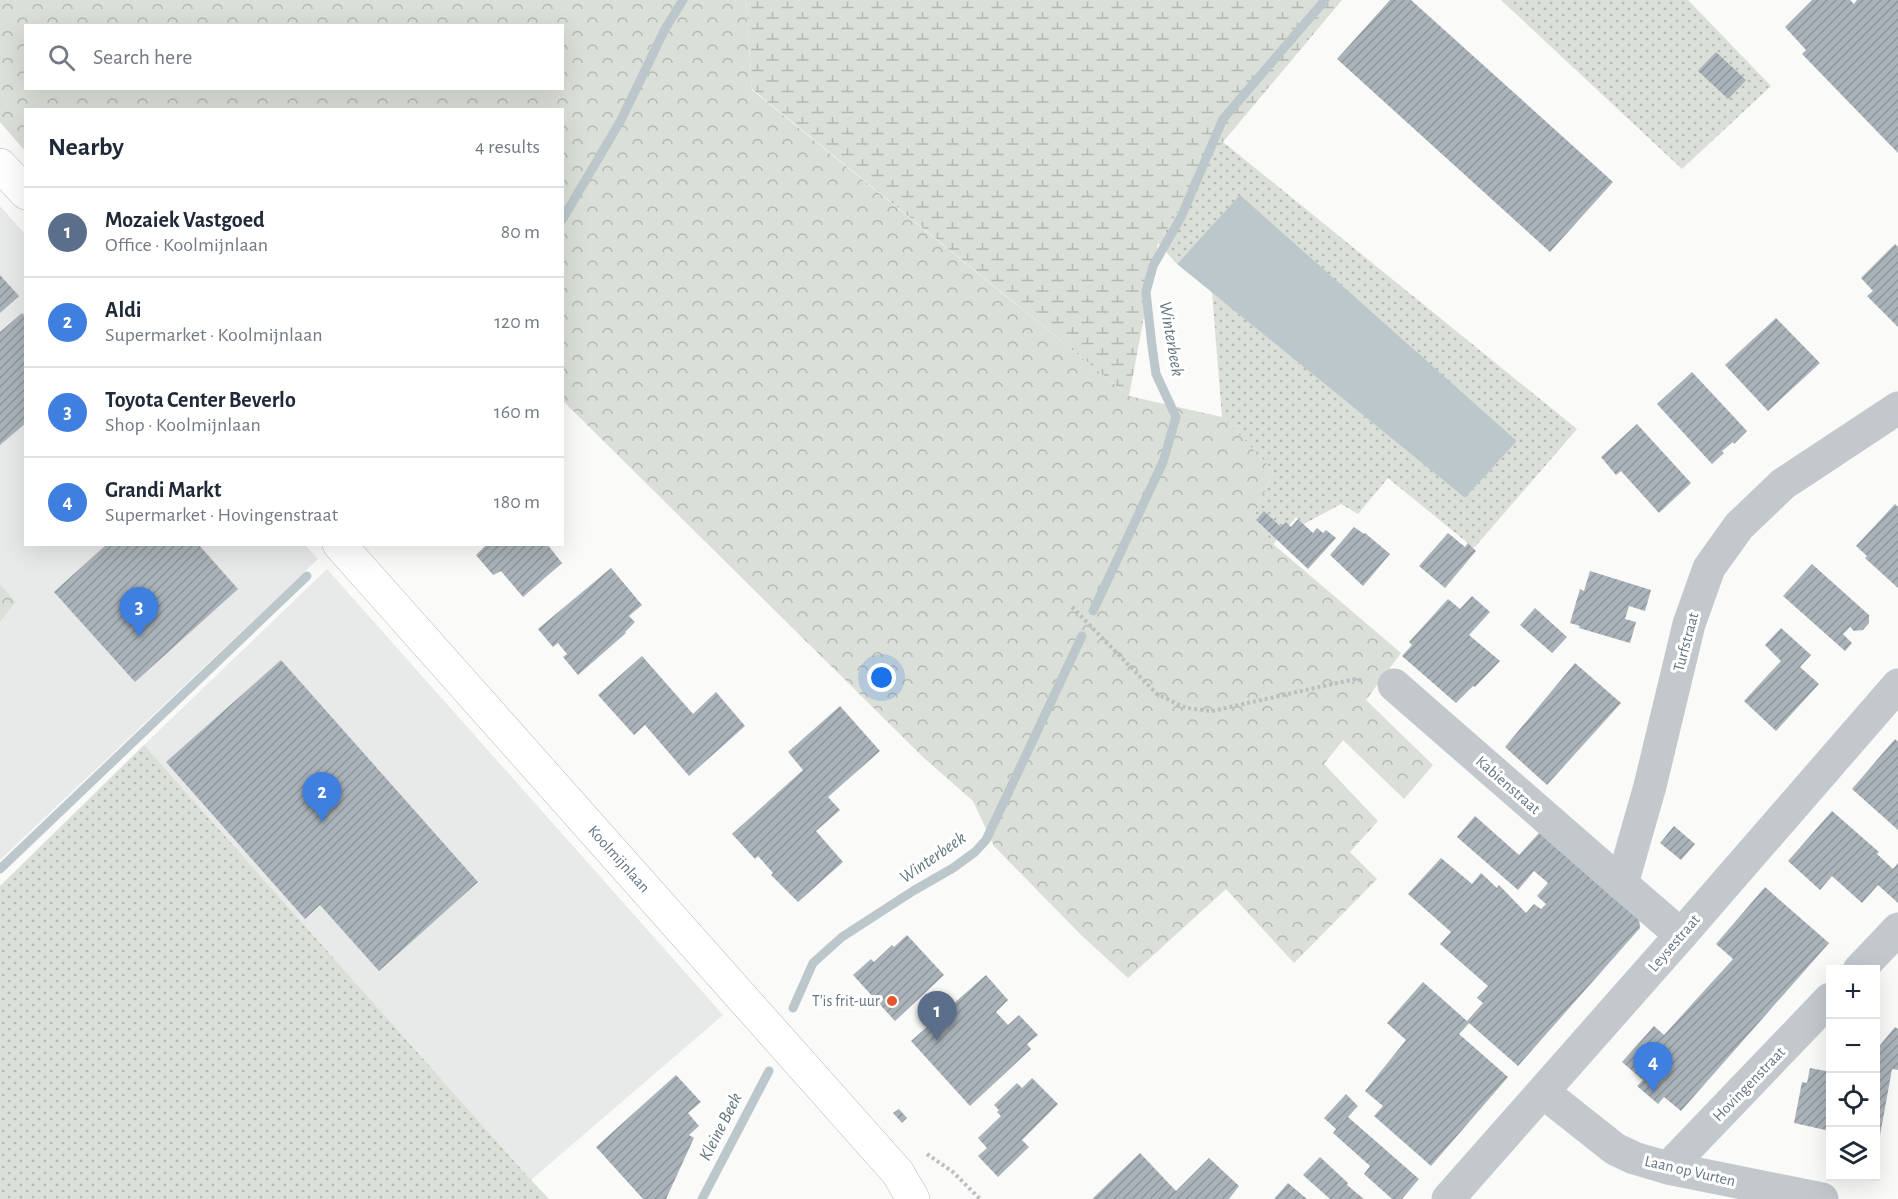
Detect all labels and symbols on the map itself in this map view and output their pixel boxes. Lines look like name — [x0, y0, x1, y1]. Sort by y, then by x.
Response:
water label: Winterbeek — [1156, 300, 1186, 378]
pin: 3 — [120, 588, 158, 637]
street label: Turfstraat — [1670, 611, 1702, 673]
your location — [867, 663, 896, 692]
street label: Kabienstraat — [1473, 753, 1543, 817]
pin: 2 — [302, 772, 342, 822]
street label: Koolmijnlaan — [584, 822, 653, 896]
water label: Winterbeek — [897, 829, 969, 887]
street label: Leysestraat — [1645, 911, 1704, 975]
pin: 1 — [918, 992, 956, 1041]
place label: T'is frit-uur — [812, 993, 881, 1009]
marker: T'is frit-uur — [885, 994, 899, 1008]
pin: 4 — [1634, 1042, 1672, 1092]
street label: Hovingenstraat — [1710, 1044, 1788, 1124]
water label: Kleine Beek — [696, 1090, 746, 1164]
street label: Laan op Vurten — [1643, 1153, 1737, 1189]

